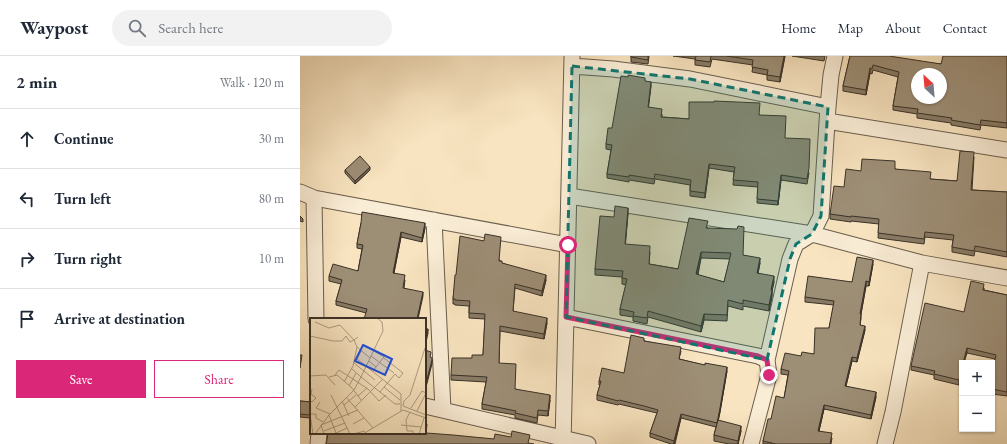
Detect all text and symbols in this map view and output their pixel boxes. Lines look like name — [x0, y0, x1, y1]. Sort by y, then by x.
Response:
search box — [112, 10, 392, 46]
text: Waypost — [20, 15, 88, 40]
icon: search — [126, 17, 148, 39]
text: Search here — [158, 18, 223, 37]
text: Home — [781, 19, 816, 37]
text: Map — [838, 19, 863, 37]
text: About — [885, 19, 921, 37]
text: Contact — [943, 19, 987, 37]
north arrow — [911, 68, 947, 104]
text: 2 min — [16, 71, 57, 93]
text: Walk · 120 m — [220, 74, 284, 91]
icon: ahead — [16, 128, 38, 150]
text: Continue — [54, 129, 114, 148]
text: 30 m — [259, 130, 284, 147]
icon: left — [16, 188, 38, 210]
text: Turn left — [54, 189, 111, 208]
text: 80 m — [259, 190, 284, 207]
route start — [559, 236, 577, 254]
icon: right — [16, 248, 38, 270]
text: Turn right — [54, 249, 122, 268]
text: 10 m — [259, 250, 284, 267]
icon: arrive — [16, 308, 38, 330]
text: Arrive at destination — [54, 309, 185, 328]
inset map — [310, 318, 426, 434]
button: Save — [16, 360, 146, 398]
button: Share — [154, 360, 284, 398]
map controls — [959, 360, 995, 432]
button: + — [959, 360, 995, 396]
route end — [760, 366, 778, 384]
button: − — [959, 396, 995, 432]

